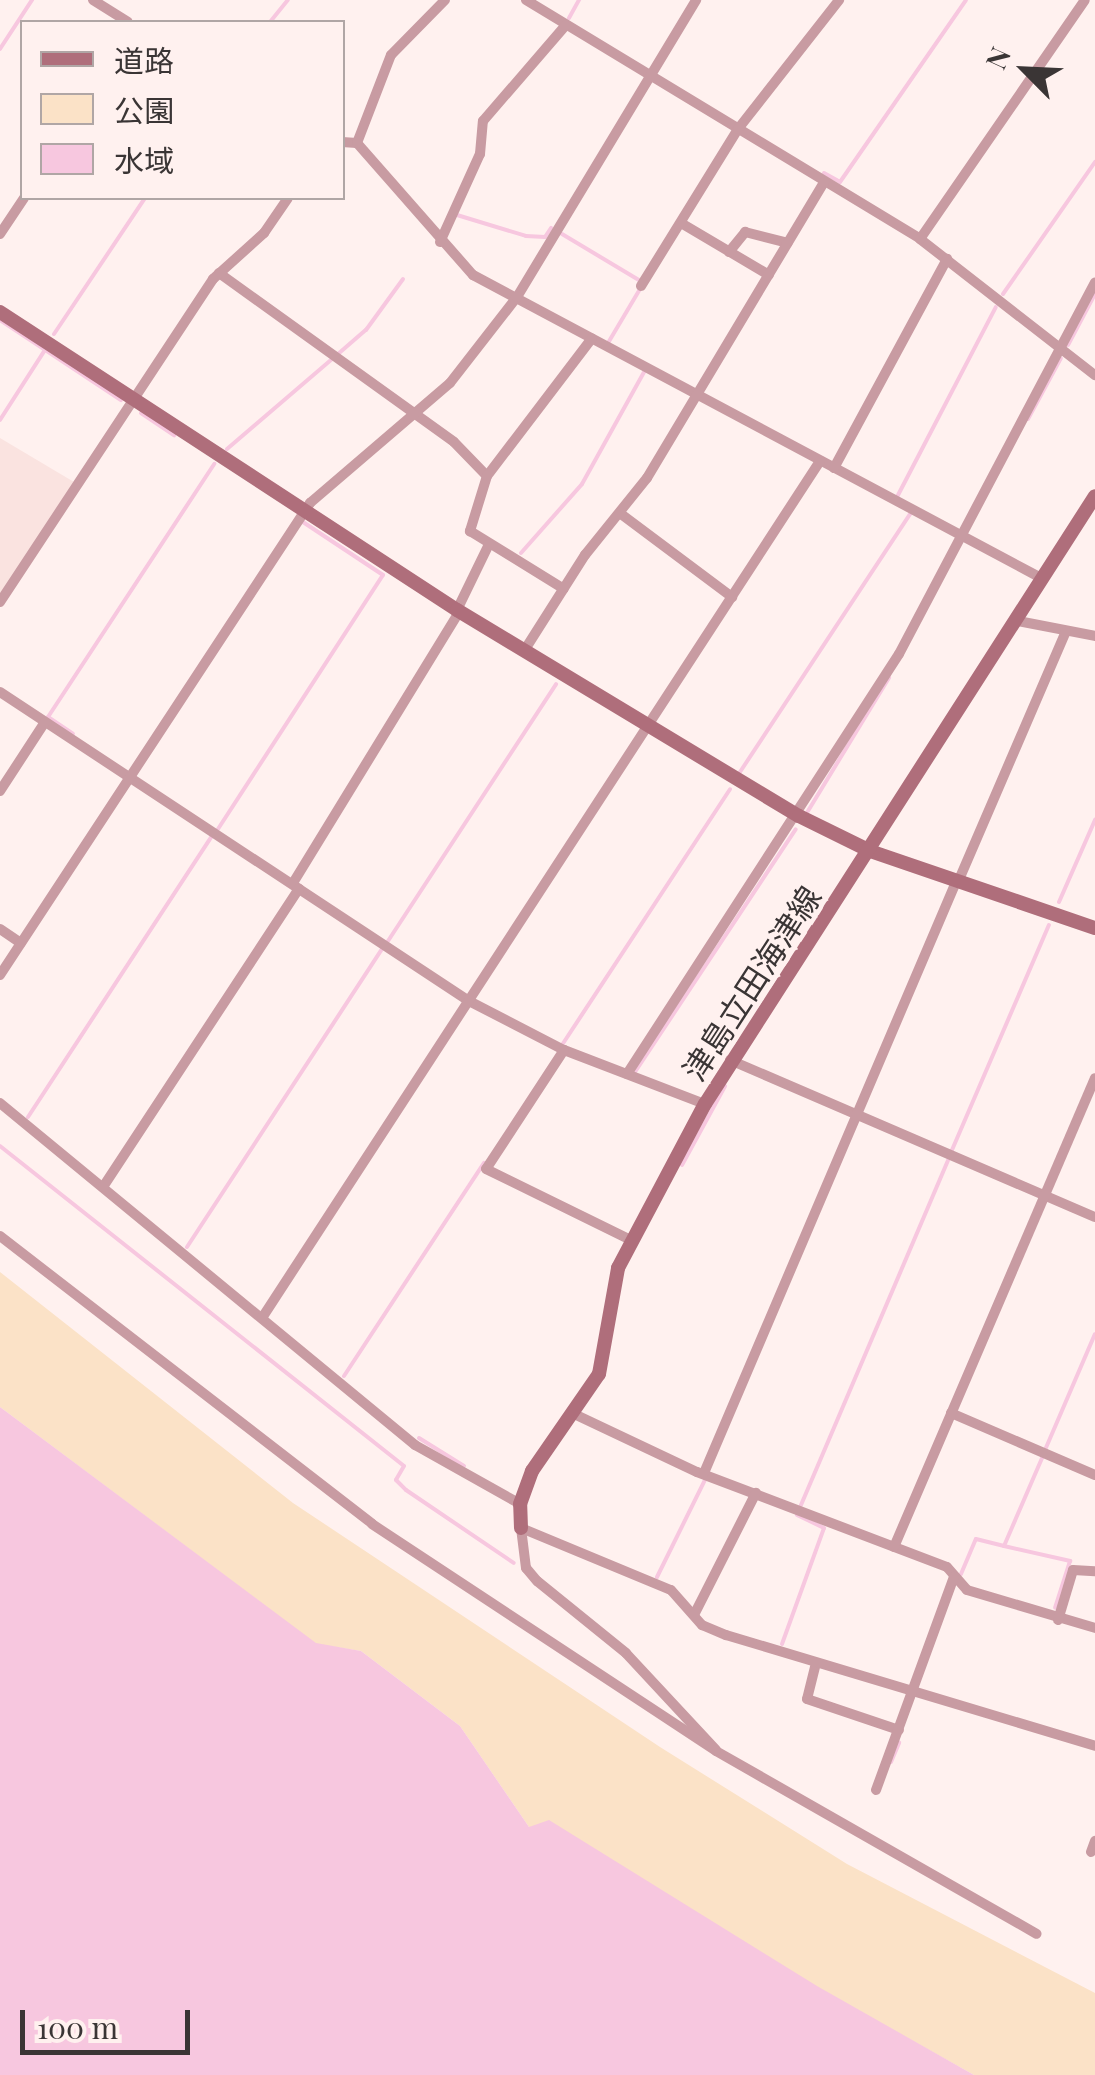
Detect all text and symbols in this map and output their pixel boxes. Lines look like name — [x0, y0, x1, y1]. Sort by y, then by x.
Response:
legend — [20, 20, 345, 200]
north arrow — [975, 20, 1075, 120]
text: 道路 — [114, 40, 174, 80]
text: N — [976, 41, 1018, 74]
text: 公園 — [114, 90, 174, 130]
text: 水域 — [114, 140, 174, 180]
street label: 津島立田海津線 — [674, 879, 828, 1087]
scale bar — [25, 1990, 195, 2052]
text: 100 m — [37, 2007, 118, 2047]

